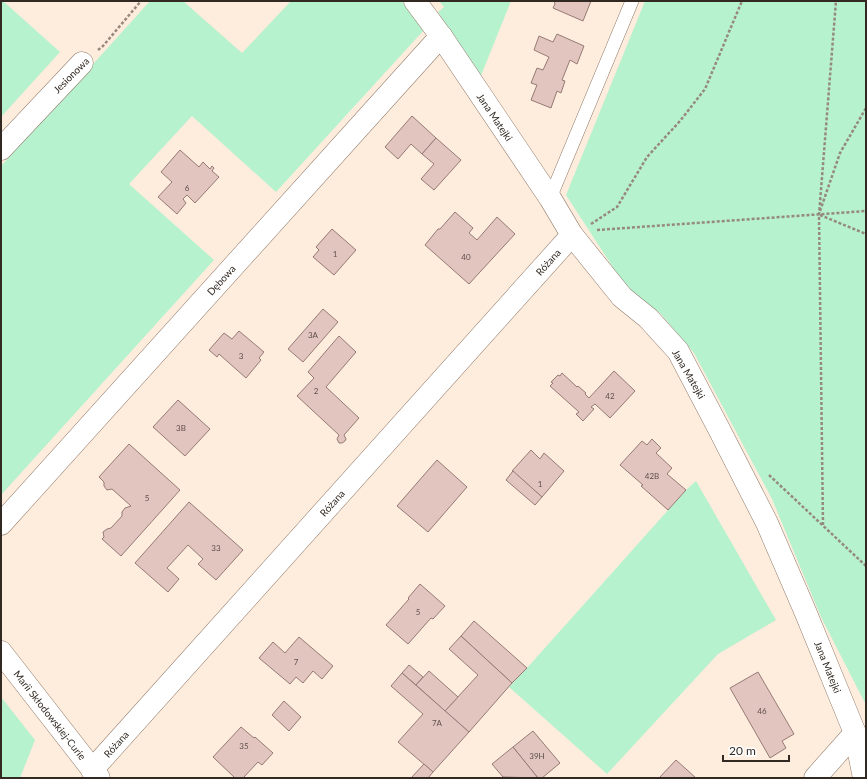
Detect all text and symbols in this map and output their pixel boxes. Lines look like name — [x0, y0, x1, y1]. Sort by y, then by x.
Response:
street label: Jesionowa — [51, 55, 91, 95]
street label: Jana Matejki — [475, 91, 515, 143]
house number: 6 — [185, 183, 190, 193]
street label: Różana — [533, 246, 563, 278]
house number: 1 — [333, 249, 338, 259]
house number: 40 — [461, 252, 471, 262]
street label: Dębowa — [204, 262, 238, 298]
house number: 3A — [308, 330, 319, 340]
street label: Jana Matejki — [670, 347, 708, 401]
house number: 3 — [239, 351, 244, 361]
house number: 2 — [314, 386, 319, 396]
house number: 42 — [605, 391, 615, 401]
house number: 3B — [176, 423, 186, 433]
house number: 42B — [645, 471, 659, 481]
house number: 1 — [538, 479, 543, 489]
street label: Różana — [317, 487, 347, 519]
house number: 5 — [145, 493, 150, 503]
house number: 33 — [211, 543, 221, 553]
house number: 5 — [416, 607, 421, 617]
street label: Jana Matejki — [812, 639, 844, 695]
house number: 7 — [294, 657, 299, 667]
street label: Marii Skłodowskiej-Curie — [11, 668, 89, 762]
house number: 46 — [757, 706, 767, 716]
house number: 7A — [432, 718, 443, 728]
street label: Różana — [101, 728, 131, 760]
scale bar — [723, 737, 789, 763]
house number: 35 — [239, 741, 249, 751]
text: 20 m — [729, 743, 756, 758]
house number: 39H — [529, 751, 545, 761]

